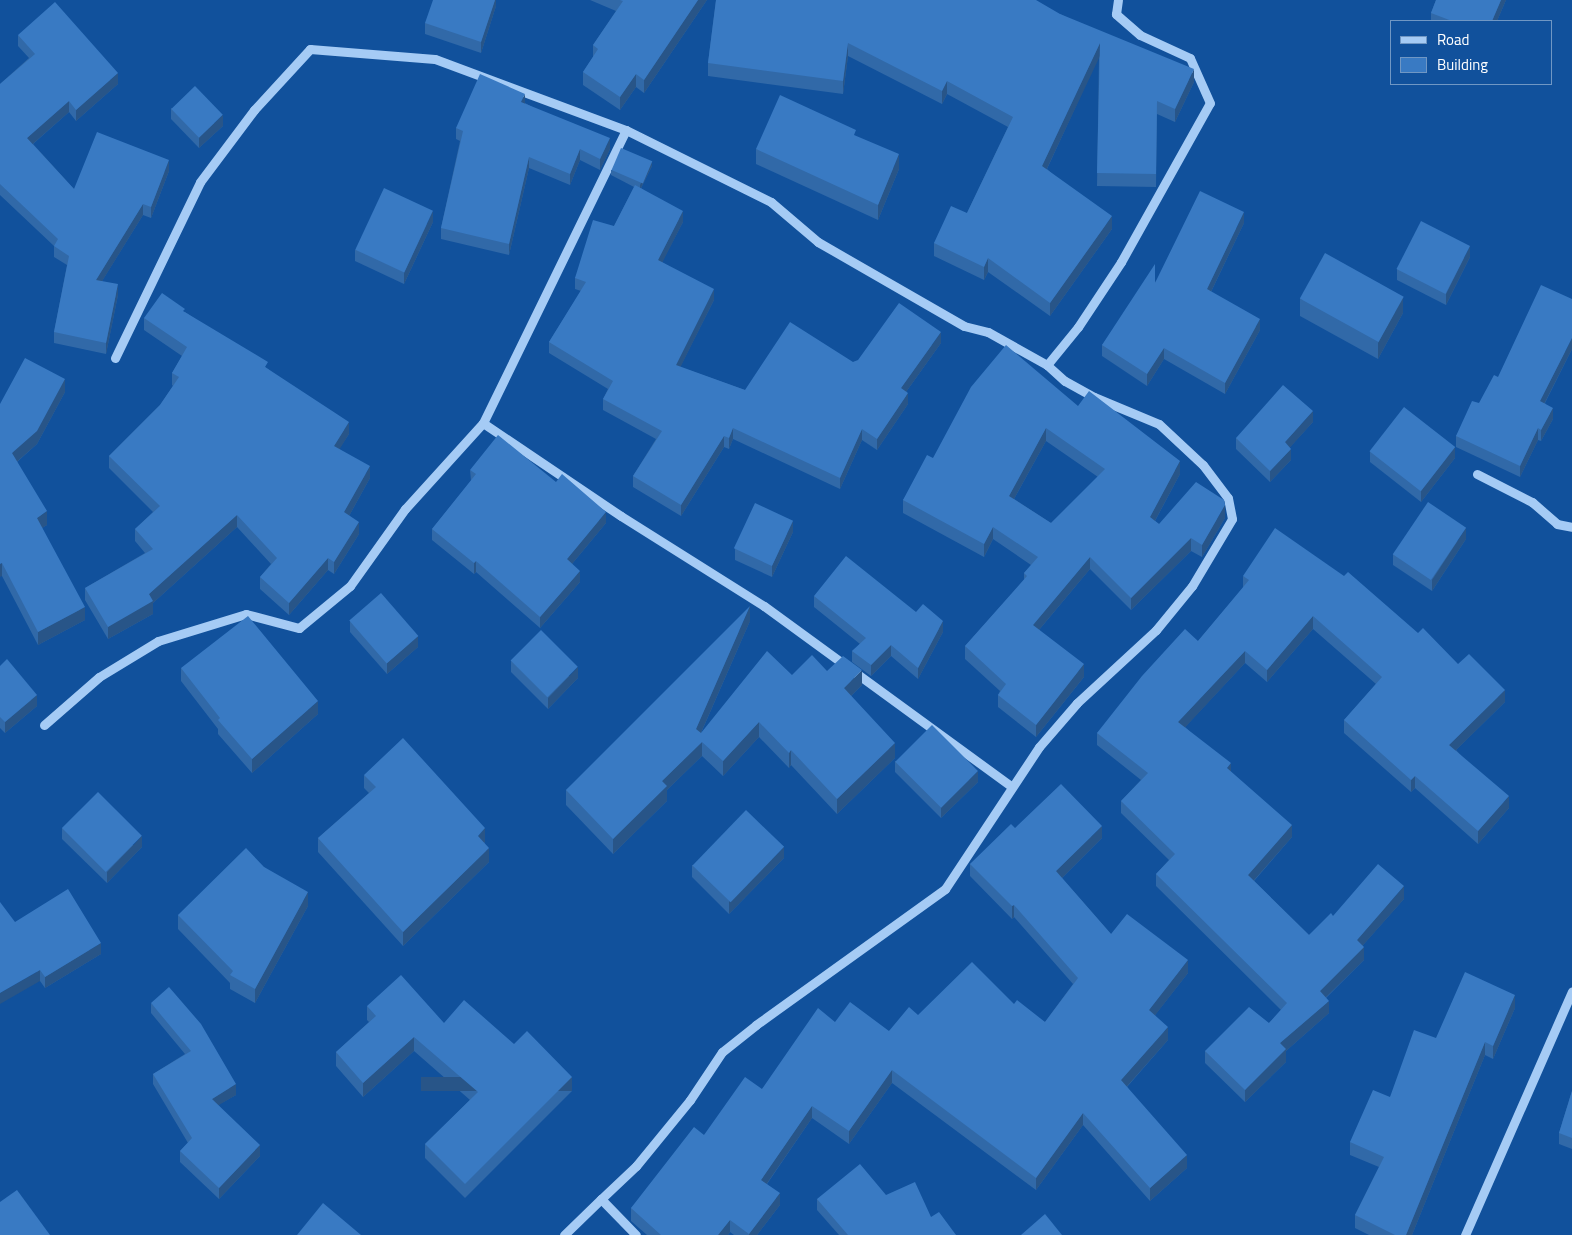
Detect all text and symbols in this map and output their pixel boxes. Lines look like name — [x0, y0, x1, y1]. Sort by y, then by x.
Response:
legend — [1390, 20, 1552, 85]
text: Road — [1437, 28, 1469, 51]
text: Building — [1437, 53, 1488, 76]

